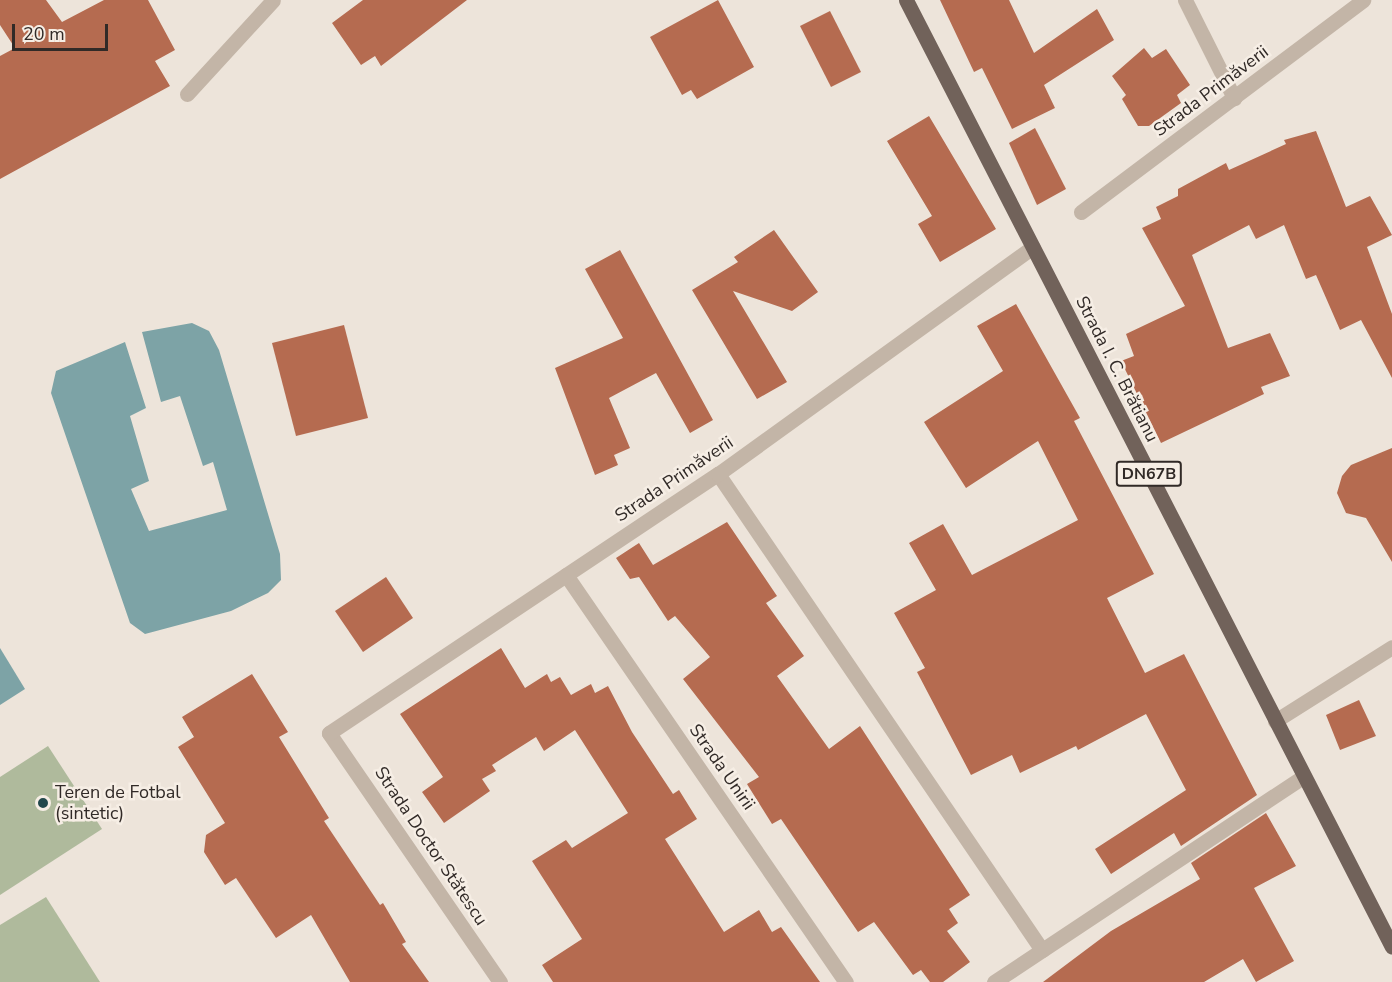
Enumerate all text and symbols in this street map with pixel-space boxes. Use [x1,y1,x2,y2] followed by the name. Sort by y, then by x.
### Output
[15,12,111,50] scale bar
[23,22,65,46] text: 20 m
[1149,41,1273,141] street label: Strada Primăverii
[1071,293,1163,445] street label: Strada I. C. Brătianu
[611,431,737,527] street label: Strada Primăverii
[1114,461,1184,487] road number: DN67B
[684,720,760,814] street label: Strada Unirii
[370,763,492,929] street label: Strada Doctor Stătescu
[55,782,181,824] place label: Teren de Fotbal (sintetic)
[36,796,50,810] marker: Teren de Fotbal (sintetic)

